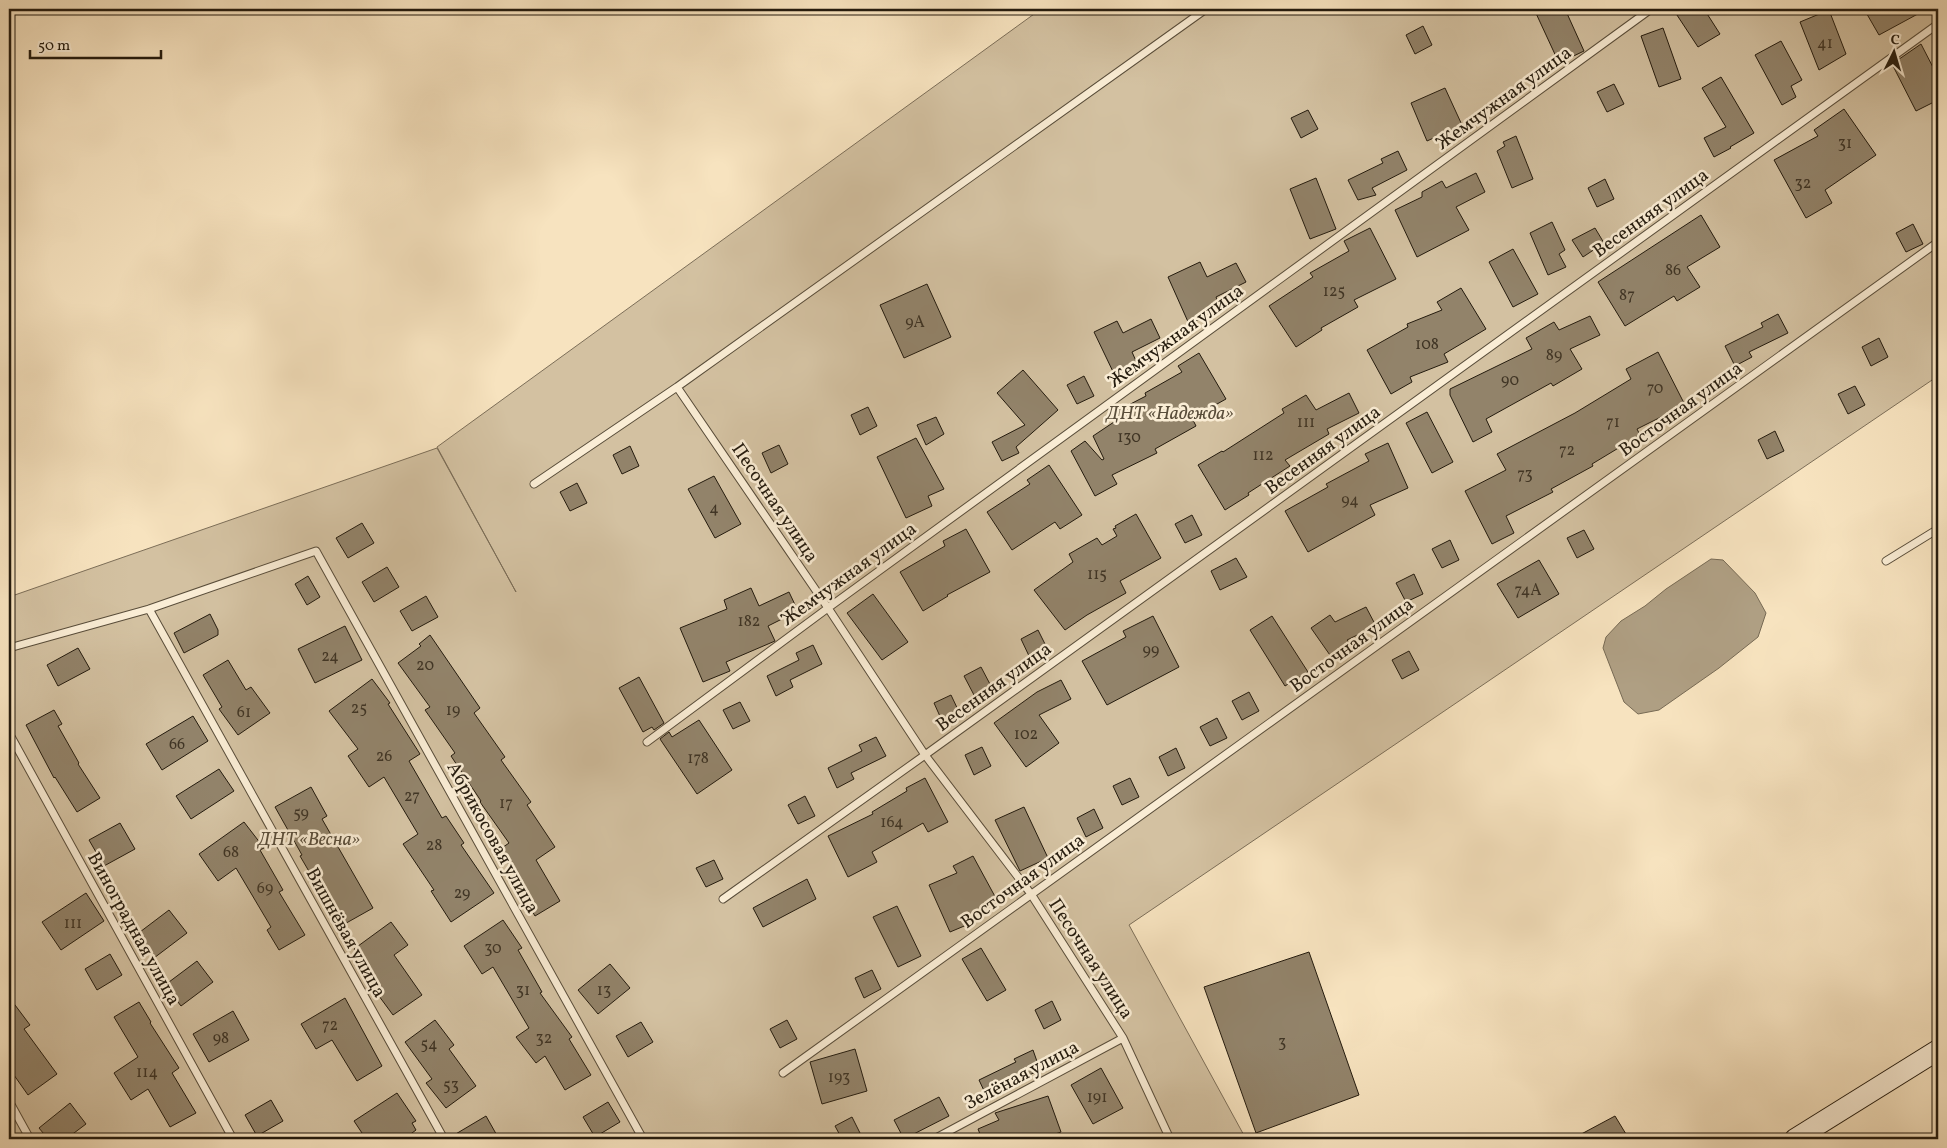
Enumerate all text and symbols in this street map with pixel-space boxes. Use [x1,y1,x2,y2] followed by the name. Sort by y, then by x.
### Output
[30,28,161,60] scale bar
[1870,28,1920,78] north arrow
[1890,31,1900,50] text: С
[1817,33,1833,55] house number: 41
[38,36,70,57] text: 50 m
[1431,40,1577,157] street label: Жемчужная улица
[1838,133,1852,155] house number: 31
[1588,163,1714,265] street label: Весенняя улица
[1795,173,1811,195] house number: 32
[1665,260,1681,282] house number: 86
[1103,278,1249,395] street label: Жемчужная улица
[1323,281,1345,303] house number: 125
[1619,285,1635,307] house number: 87
[905,312,925,334] house number: 9А
[1415,334,1439,356] house number: 108
[1546,345,1562,367] house number: 89
[1614,356,1748,463] street label: Восточная улица
[1501,370,1519,392] house number: 90
[1647,378,1663,400] house number: 70
[1260,400,1386,502] street label: Весенняя улица
[1104,401,1234,427] park label: ДНТ «Надежда»
[1297,412,1315,434] house number: 111
[1606,412,1620,434] house number: 71
[1117,427,1141,449] house number: 130
[725,438,824,568] street label: Песочная улица
[1559,440,1575,462] house number: 72
[1252,445,1274,467] house number: 112
[1517,464,1533,486] house number: 73
[1341,490,1359,512] house number: 94
[709,498,719,520] house number: 4
[776,516,922,633] street label: Жемчужная улица
[1087,564,1107,586] house number: 115
[1515,580,1541,602] house number: 74А
[1285,592,1419,699] street label: Восточная улица
[738,611,760,633] house number: 182
[931,637,1057,739] street label: Весенняя улица
[1143,640,1159,662] house number: 99
[321,646,339,668] house number: 24
[416,655,434,677] house number: 20
[351,698,367,720] house number: 25
[446,700,460,722] house number: 19
[237,702,251,724] house number: 61
[1014,724,1038,746] house number: 102
[169,734,185,756] house number: 66
[376,746,392,768] house number: 26
[687,748,709,770] house number: 178
[440,758,545,918] street label: Абрикосовая улица
[404,786,420,808] house number: 27
[499,793,513,815] house number: 17
[293,803,309,825] house number: 59
[880,812,904,834] house number: 164
[256,827,360,853] park label: ДНТ «Весна»
[956,828,1090,935] street label: Восточная улица
[426,835,442,857] house number: 28
[223,842,239,864] house number: 68
[80,848,186,1010] street label: Виноградная улица
[299,863,392,1003] street label: Вишнёвая улица
[257,878,273,900] house number: 69
[454,883,470,905] house number: 29
[1042,894,1139,1024] street label: Песочная улица
[64,913,82,935] house number: 111
[484,938,502,960] house number: 30
[516,980,530,1002] house number: 31
[597,980,611,1002] house number: 13
[322,1015,338,1037] house number: 72
[213,1028,229,1050] house number: 98
[536,1028,552,1050] house number: 32
[1278,1032,1286,1054] house number: 3
[420,1034,438,1056] house number: 54
[960,1035,1084,1117] street label: Зелёная улица
[136,1062,158,1084] house number: 114
[828,1067,850,1089] house number: 193
[443,1075,459,1097] house number: 53
[1087,1087,1107,1109] house number: 191

